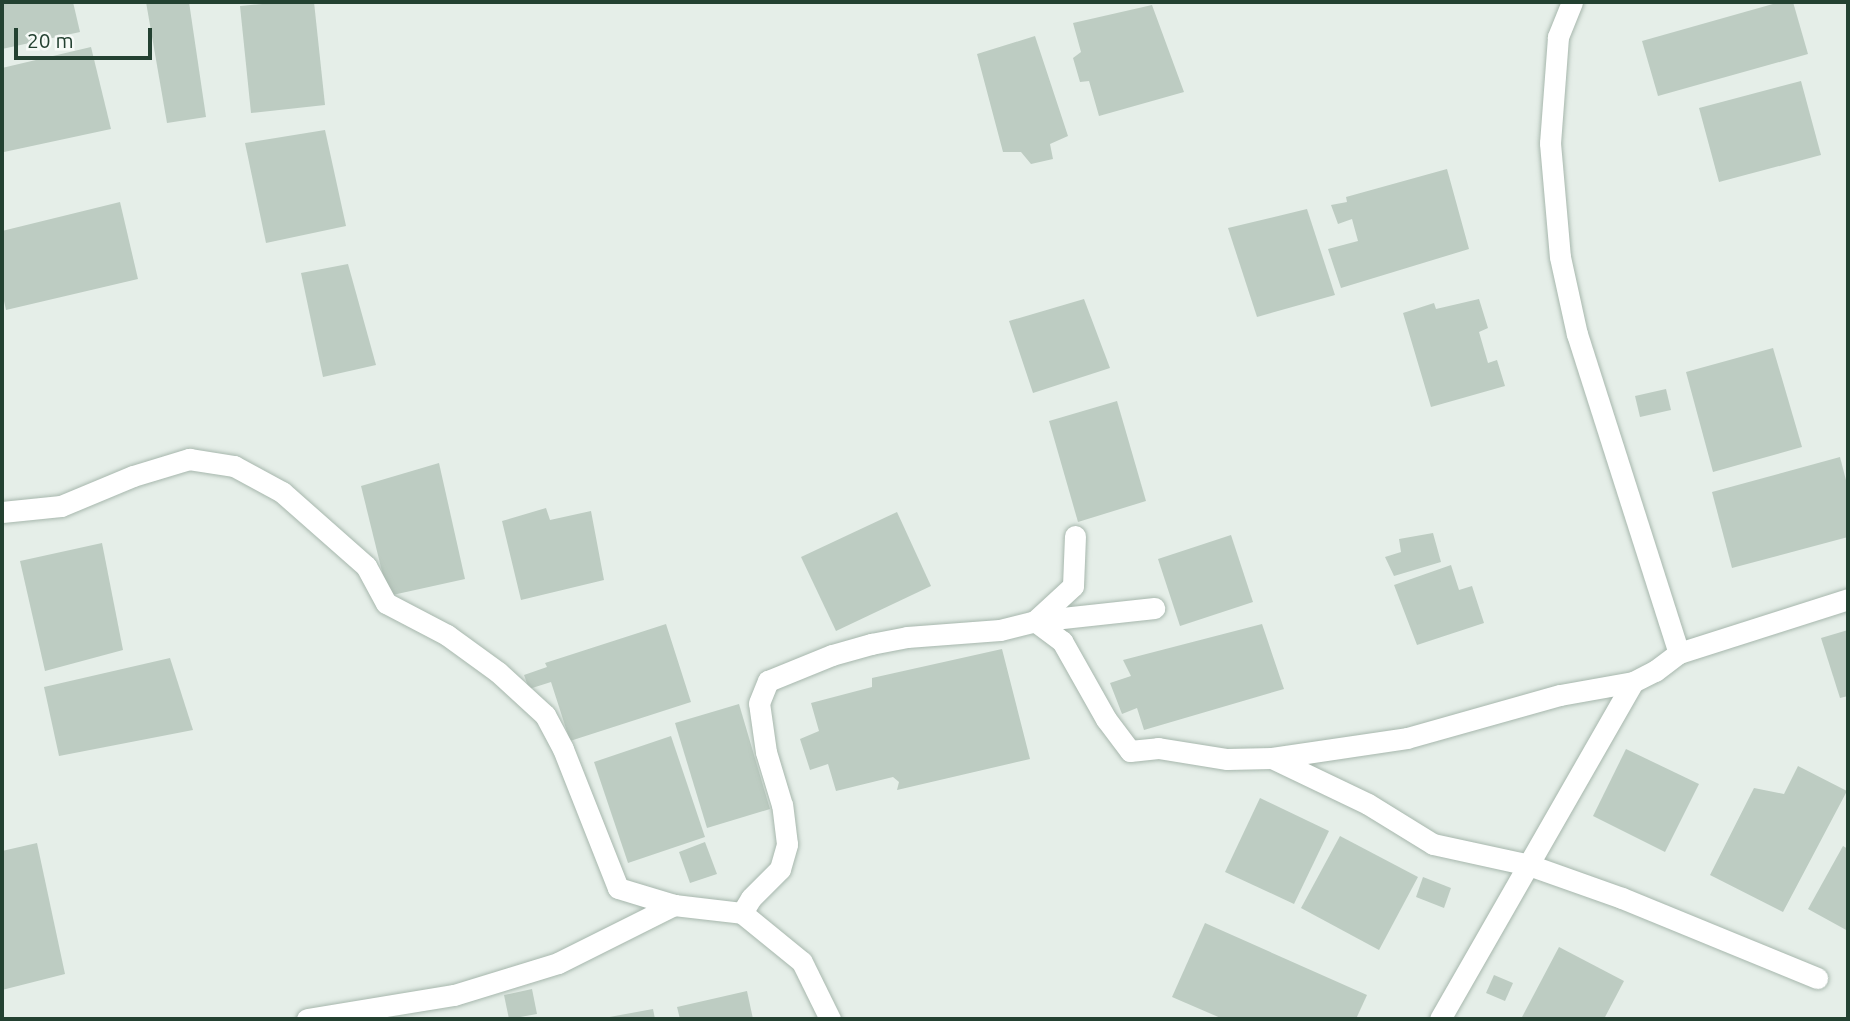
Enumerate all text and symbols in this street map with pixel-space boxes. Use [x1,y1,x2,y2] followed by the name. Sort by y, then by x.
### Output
[18,14,156,58] scale bar
[27,28,74,52] text: 20 m

